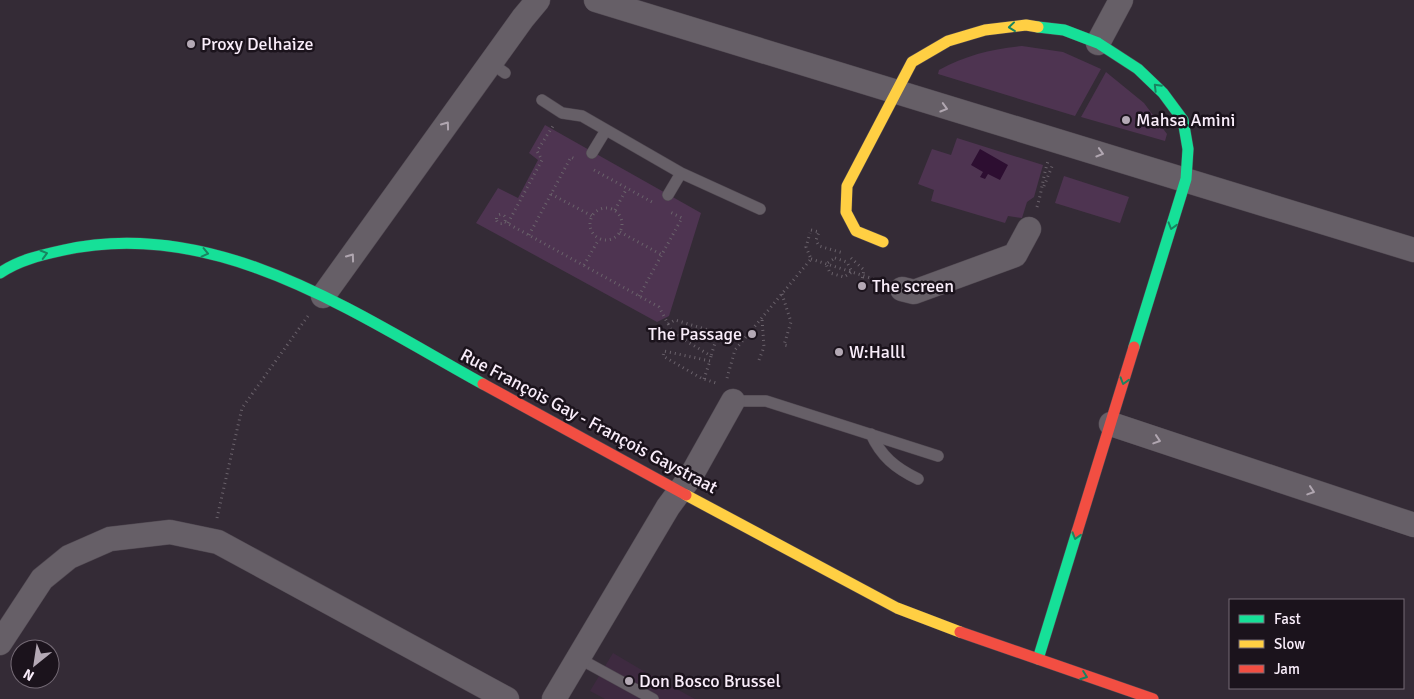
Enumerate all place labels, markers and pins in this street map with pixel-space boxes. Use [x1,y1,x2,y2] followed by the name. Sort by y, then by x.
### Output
[201,33,314,55] place label: Proxy Delhaize
[185,38,197,50] marker: Proxy Delhaize
[1136,109,1235,131] place label: Mahsa Amini
[1120,114,1132,126] marker: Mahsa Amini
[872,275,954,297] place label: The screen
[856,280,868,292] marker: The screen
[648,323,742,345] place label: The Passage
[746,328,758,340] marker: The Passage
[849,341,905,363] place label: W:Halll
[833,346,845,358] marker: W:Halll
[639,670,781,692] place label: Don Bosco Brussel
[623,675,635,687] marker: Don Bosco Brussel

